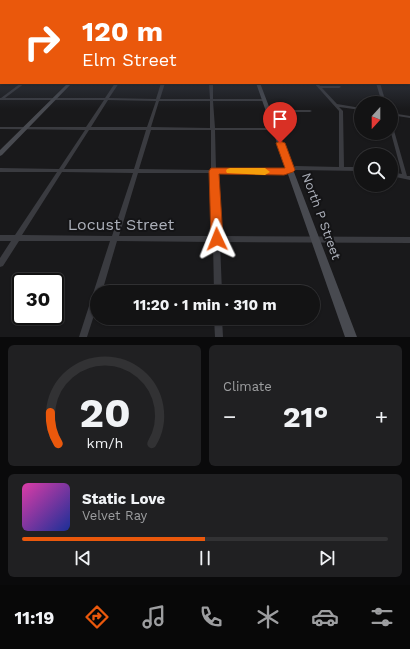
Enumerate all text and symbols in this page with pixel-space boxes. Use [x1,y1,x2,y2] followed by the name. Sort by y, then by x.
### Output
[82,15,163,48] text: 120 m
[16,16,68,68] icon: right
[82,49,176,70] text: Elm Street
[354,96,398,140] north arrow
[354,96,398,192] map controls
[263,102,297,143] pin
[269,108,291,130] icon: arrive
[354,148,398,192] button: search
[299,171,344,262] street label: North P Street
[68,215,175,234] street label: Locust Street
[196,218,238,260] position arrow
[12,273,64,325] speed limit sign: 30
[133,296,277,314] text: 11:20 · 1 min · 310 m
[223,379,272,394] text: Climate
[79,387,130,436] text: 20
[283,399,328,434] text: 21°
[223,404,236,429] text: −
[375,404,388,429] text: +
[86,434,123,450] text: km/h
[82,490,165,508] text: Static Love
[82,508,147,523] text: Velvet Ray
[72,547,94,569] icon: previous
[194,547,216,569] icon: pause
[316,547,338,569] icon: next
[83,603,111,631] icon: directions
[140,603,168,631] icon: music
[197,603,225,631] icon: phone
[254,603,282,631] icon: climate
[311,603,339,631] icon: car
[368,603,396,631] icon: filters
[14,607,54,628] text: 11:19

